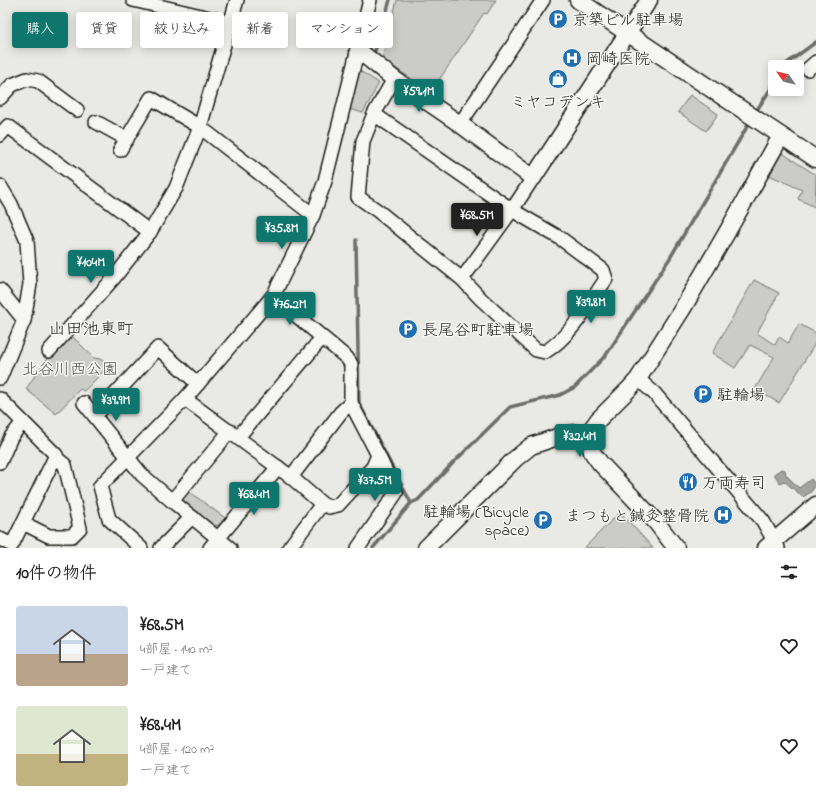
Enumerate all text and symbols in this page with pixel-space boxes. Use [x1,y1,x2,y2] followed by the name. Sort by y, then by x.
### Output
[547,8,569,30] parking icon: 京築ビル駐車場
[572,9,684,33] place label: 京築ビル駐車場
[12,12,68,48] chip: 購入
[76,12,132,48] chip: 賃貸
[140,12,224,48] chip: 絞り込み
[232,12,288,48] chip: 新着
[296,12,393,48] chip: マンション
[561,47,583,69] hospital icon: 岡崎医院
[586,48,650,72] place label: 岡崎医院
[768,60,804,96] north arrow
[768,60,804,96] map controls
[547,68,569,90] shop icon: ミヤコデンキ
[386,79,452,113] pin: ¥59.1M
[403,82,435,101] text: ¥59.1M
[510,91,606,115] place label: ミヤコデンキ
[444,203,510,237] pin: ¥68.5M
[460,206,494,225] text: ¥68.5M
[249,216,315,250] pin: ¥35.8M
[265,219,299,238] text: ¥35.8M
[63,250,119,284] pin: ¥104M
[77,253,105,272] text: ¥104M
[558,290,624,324] pin: ¥39.8M
[257,292,323,326] pin: ¥76.2M
[576,293,606,312] text: ¥39.8M
[273,295,307,314] text: ¥76.2M
[49,317,134,342] district label: 山田池東町
[397,318,419,340] parking icon: 長尾谷町駐車場
[422,319,534,343] place label: 長尾谷町駐車場
[22,358,118,382] park label: 北谷川西公園
[692,383,714,405] parking icon: 駐輪場
[717,384,765,408] place label: 駐輪場
[83,388,149,422] pin: ¥39.9M
[102,391,130,410] text: ¥39.9M
[547,424,613,458] pin: ¥32.4M
[564,427,596,446] text: ¥32.4M
[342,468,408,502] pin: ¥37.5M
[358,471,392,490] text: ¥37.5M
[677,471,699,493] restaurant icon: 万両寿司
[702,472,766,496] place label: 万両寿司
[221,482,287,516] pin: ¥68.4M
[238,485,270,504] text: ¥68.4M
[423,501,530,543] place label: 駐輪場 (Bicycle space)
[712,504,734,526] hospital icon: まつもと鍼灸整骨院
[565,505,709,529] place label: まつもと鍼灸整骨院
[532,509,554,531] parking icon: 駐輪場 (Bicycle space)
[16,561,97,586] text: 10件の物件
[778,561,800,583] icon: filters
[140,613,184,638] text: ¥68.5M
[48,622,96,670] icon: home
[778,635,800,657] icon: heart
[140,640,213,659] text: 4部屋 · 140 m²
[140,661,192,680] text: 一戸建て
[140,713,181,738] text: ¥68.4M
[48,722,96,770] icon: home
[778,735,800,757] icon: heart
[140,740,214,759] text: 4部屋 · 120 m²
[140,761,192,780] text: 一戸建て

